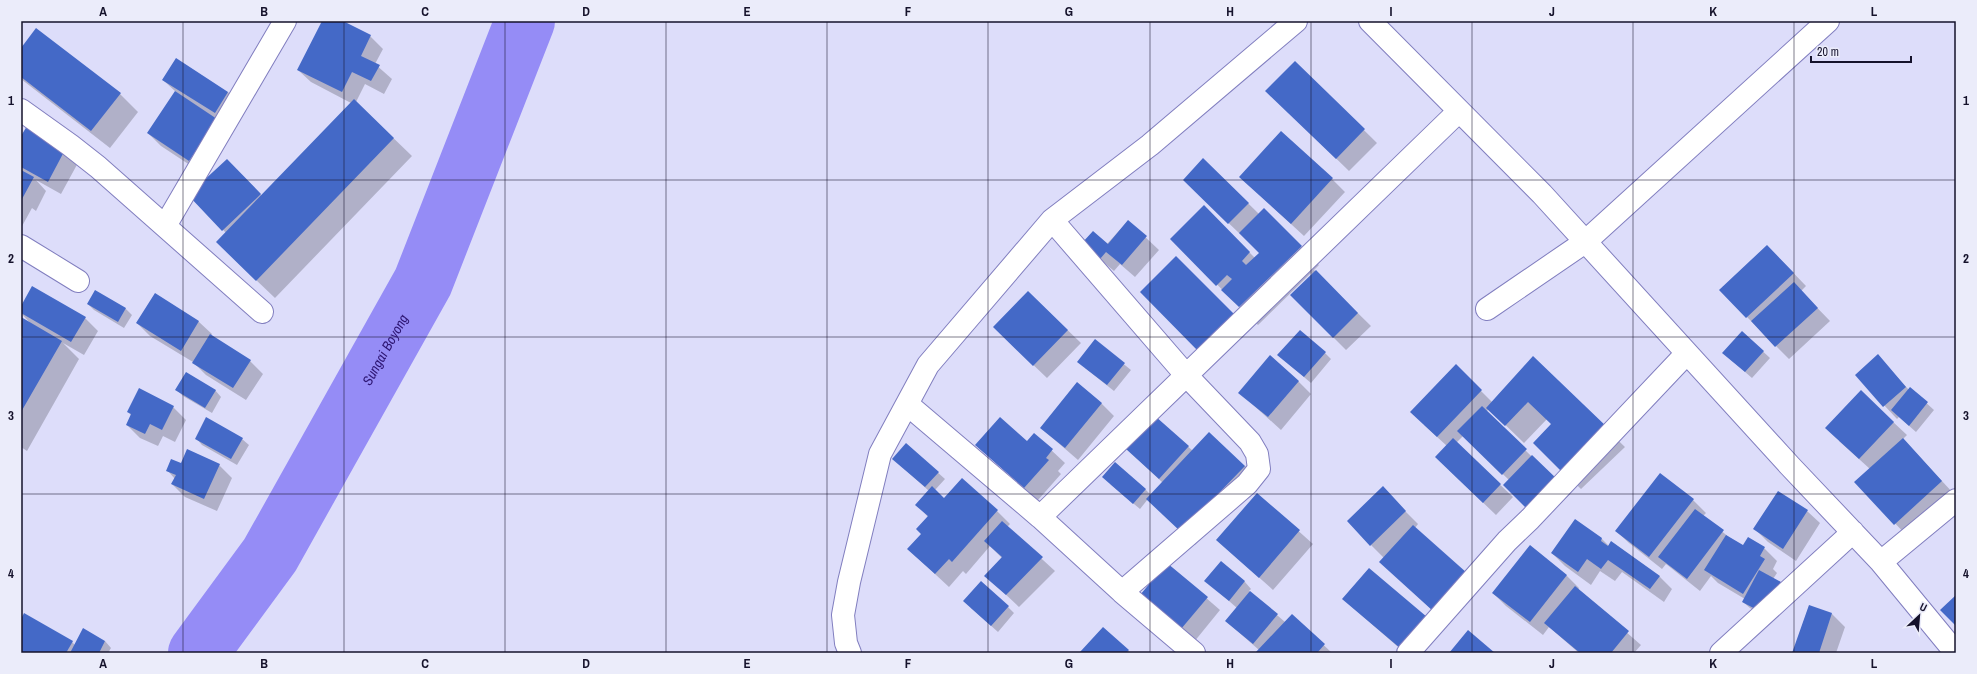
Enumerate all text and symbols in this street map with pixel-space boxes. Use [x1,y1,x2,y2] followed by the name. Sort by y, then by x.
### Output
[99,3,107,20] text: A
[260,3,268,20] text: B
[421,3,429,20] text: C
[582,3,590,20] text: D
[743,3,751,20] text: E
[905,3,912,20] text: F
[1065,3,1073,20] text: G
[1226,3,1234,20] text: H
[1390,3,1393,20] text: I
[1549,3,1555,20] text: J
[1709,3,1717,20] text: K
[1871,3,1878,20] text: L
[1811,38,1911,64] scale bar
[1817,44,1839,60] text: 20 m
[8,92,14,109] text: 1
[1963,92,1969,109] text: 1
[8,250,14,267] text: 2
[1963,250,1969,267] text: 2
[358,310,412,388] water label: Sungai Boyong
[8,407,14,424] text: 3
[1963,407,1969,424] text: 3
[8,565,14,582] text: 4
[1963,565,1969,582] text: 4
[1899,596,1939,636] north arrow
[1917,599,1929,615] text: U
[99,655,107,672] text: A
[260,655,268,672] text: B
[421,655,429,672] text: C
[582,655,590,672] text: D
[743,655,751,672] text: E
[905,655,912,672] text: F
[1065,655,1073,672] text: G
[1226,655,1234,672] text: H
[1390,655,1393,672] text: I
[1549,655,1555,672] text: J
[1709,655,1717,672] text: K
[1871,655,1878,672] text: L

